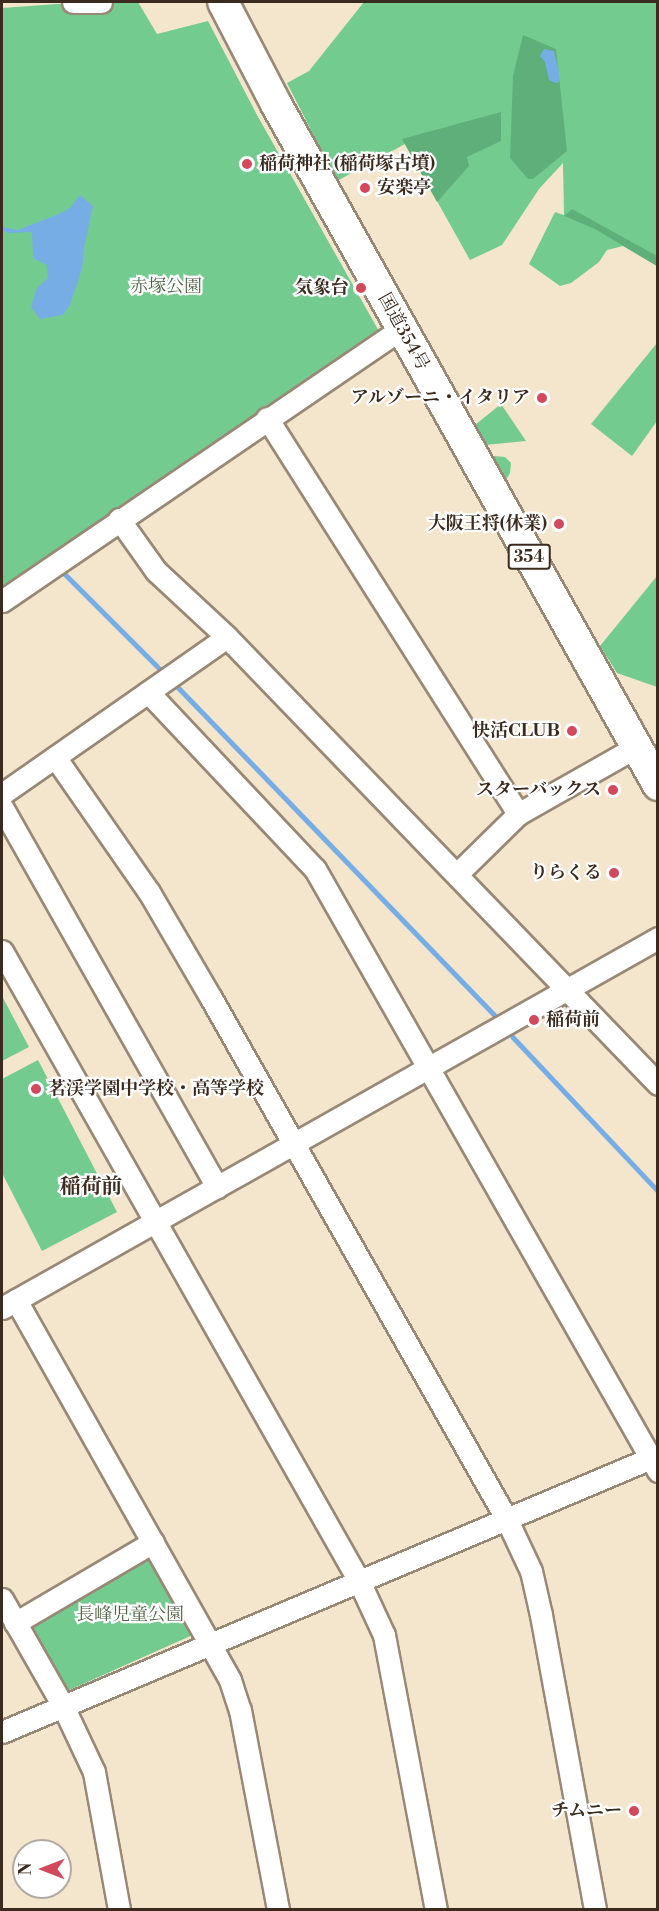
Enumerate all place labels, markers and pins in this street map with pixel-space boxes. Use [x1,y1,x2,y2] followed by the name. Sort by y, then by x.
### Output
[259,153,435,175] place label: 稲荷神社 (稲荷塚古墳)
[240,157,254,171] marker: 稲荷神社 (稲荷塚古墳)
[377,177,431,199] place label: 安楽亭
[358,181,372,195] marker: 安楽亭
[295,277,349,299] place label: 気象台
[354,281,368,295] marker: 気象台
[350,387,530,409] place label: アルゾーニ・イタリア
[535,391,549,405] marker: アルゾーニ・イタリア
[428,513,547,535] place label: 大阪王将(休業)
[552,517,566,531] marker: 大阪王将(休業)
[472,720,560,742] place label: 快活CLUB
[565,724,579,738] marker: 快活CLUB
[475,779,601,801] place label: スターバックス
[606,783,620,797] marker: スターバックス
[530,862,602,884] place label: りらくる
[607,866,621,880] marker: りらくる
[546,1009,600,1031] place label: 稲荷前
[527,1013,541,1027] marker: 稲荷前
[48,1078,264,1100] place label: 茗渓学園中学校・高等学校
[29,1082,43,1096] marker: 茗渓学園中学校・高等学校
[550,1800,622,1822] place label: チムニー
[627,1804,641,1818] marker: チムニー

